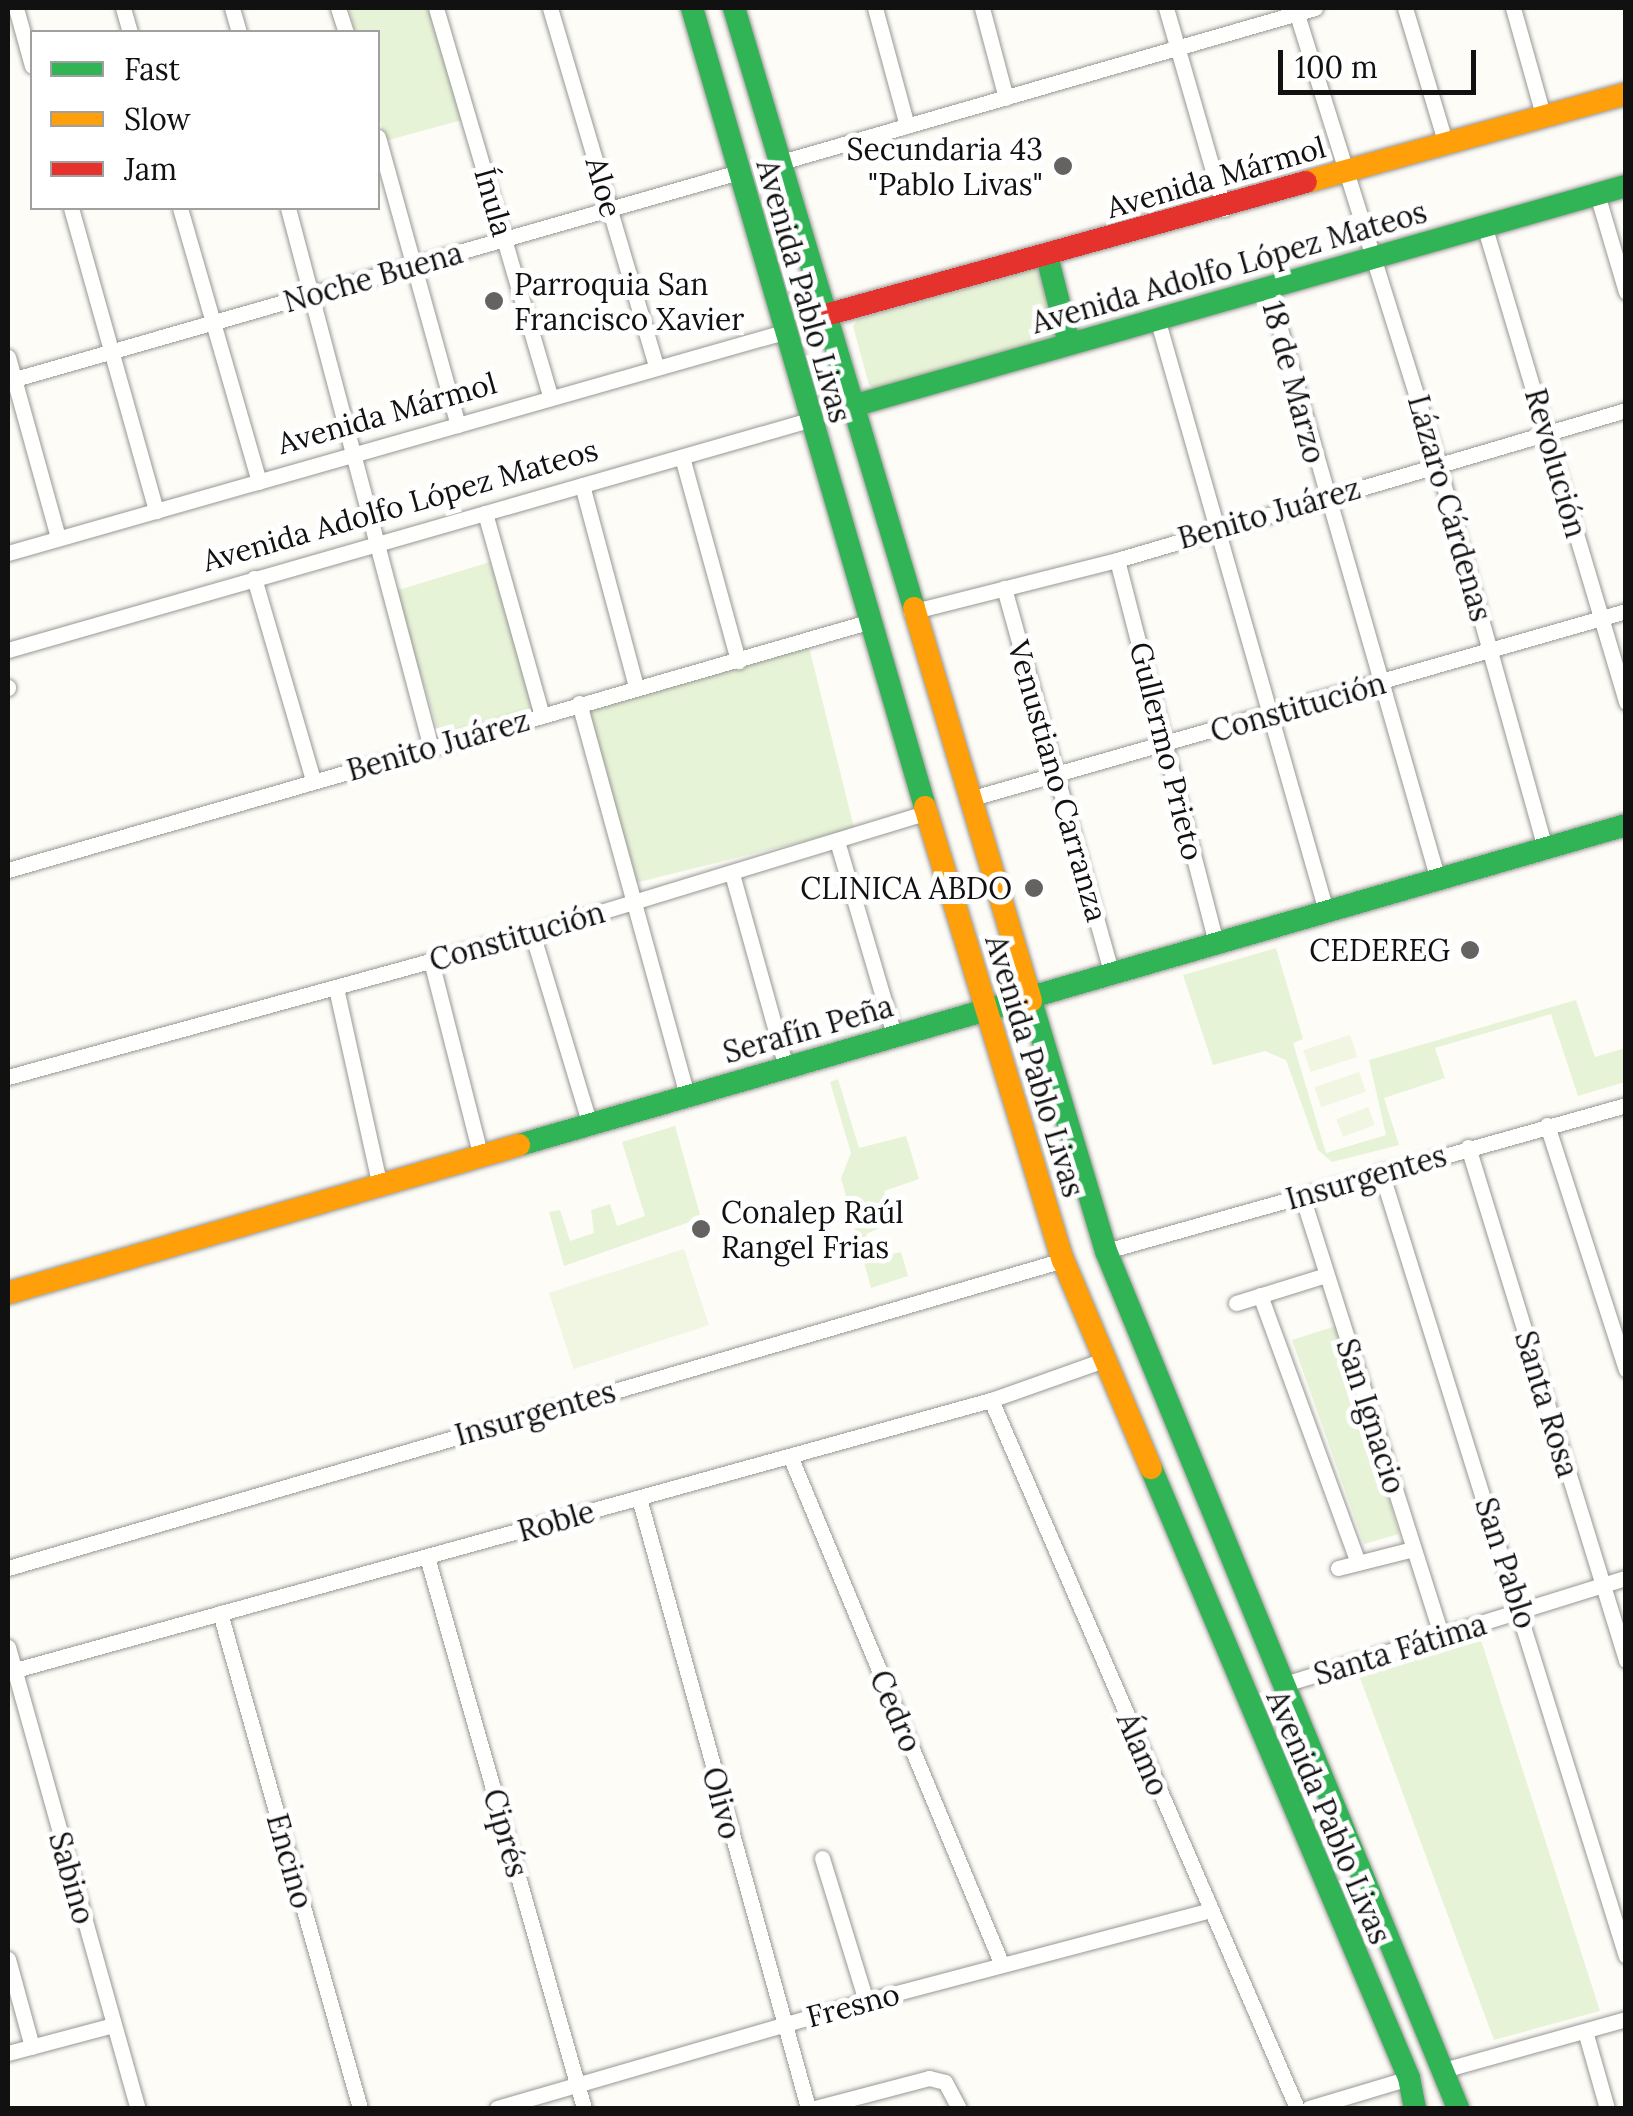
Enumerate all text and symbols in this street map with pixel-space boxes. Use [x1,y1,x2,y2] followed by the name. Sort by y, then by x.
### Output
[30,30,380,210] legend
[1283,30,1480,92] scale bar
[1295,48,1378,86] text: 100 m
[124,50,180,88] text: Fast
[124,100,190,138] text: Slow
[1102,129,1330,225] street label: Avenida Mármol
[847,131,1043,202] place label: Secundaria 43 "Pablo Livas"
[124,150,177,188] text: Jam
[578,153,630,221] street label: Aloe
[749,155,859,427] street label: Avenida Pablo Livas
[1052,155,1074,177] marker: Secundaria 43 "Pablo Livas"
[467,164,521,240] street label: Ínula
[1027,193,1431,341] street label: Avenida Adolfo López Mateos
[279,234,467,320] street label: Noche Buena
[514,266,744,336] place label: Parroquia San Francisco Xavier
[483,290,505,312] marker: Parroquia San Francisco Xavier
[1255,297,1333,467] street label: 18 de Marzo
[273,365,501,461] street label: Avenida Mármol
[1518,384,1594,542] street label: Revolución
[1401,391,1499,625] street label: Lázaro Cárdenas
[198,431,602,579] street label: Avenida Adolfo López Mateos
[1174,470,1364,556] street label: Benito Juárez
[1001,636,1115,926] street label: Venustiano Carranza
[1123,638,1211,864] street label: Gullermo Prieto
[1206,665,1390,749] street label: Constitución
[343,702,533,788] street label: Benito Juárez
[800,870,1012,906] place label: CLINICA ABDO
[1021,875,1047,901] marker: CLINICA ABDO
[425,894,609,978] street label: Constitución
[978,931,1092,1201] street label: Avenida Pablo Livas
[1309,932,1450,968] place label: CEDEREG
[1459,939,1481,961] marker: CEDEREG
[719,988,897,1070] street label: Serafín Peña
[1282,1137,1450,1217] street label: Insurgentes
[721,1194,904,1264] place label: Conalep Raúl Rangel Frias
[690,1218,712,1240] marker: Conalep Raúl Rangel Frias
[1508,1327,1586,1481] street label: Santa Rosa
[1329,1334,1413,1498] street label: San Ignacio
[451,1373,619,1453] street label: Insurgentes
[514,1493,598,1549] street label: Roble
[1468,1493,1544,1633] street label: San Pablo
[1310,1606,1490,1692] street label: Santa Fátima
[863,1665,929,1757] street label: Cedro
[1259,1685,1399,1949] street label: Avenida Pablo Livas
[1109,1707,1177,1801] street label: Álamo
[695,1763,749,1843] street label: Olivo
[476,1785,536,1881] street label: Ciprés
[259,1809,321,1913] street label: Encino
[42,1828,102,1928] street label: Sabino
[803,1975,903,2035] street label: Fresno

